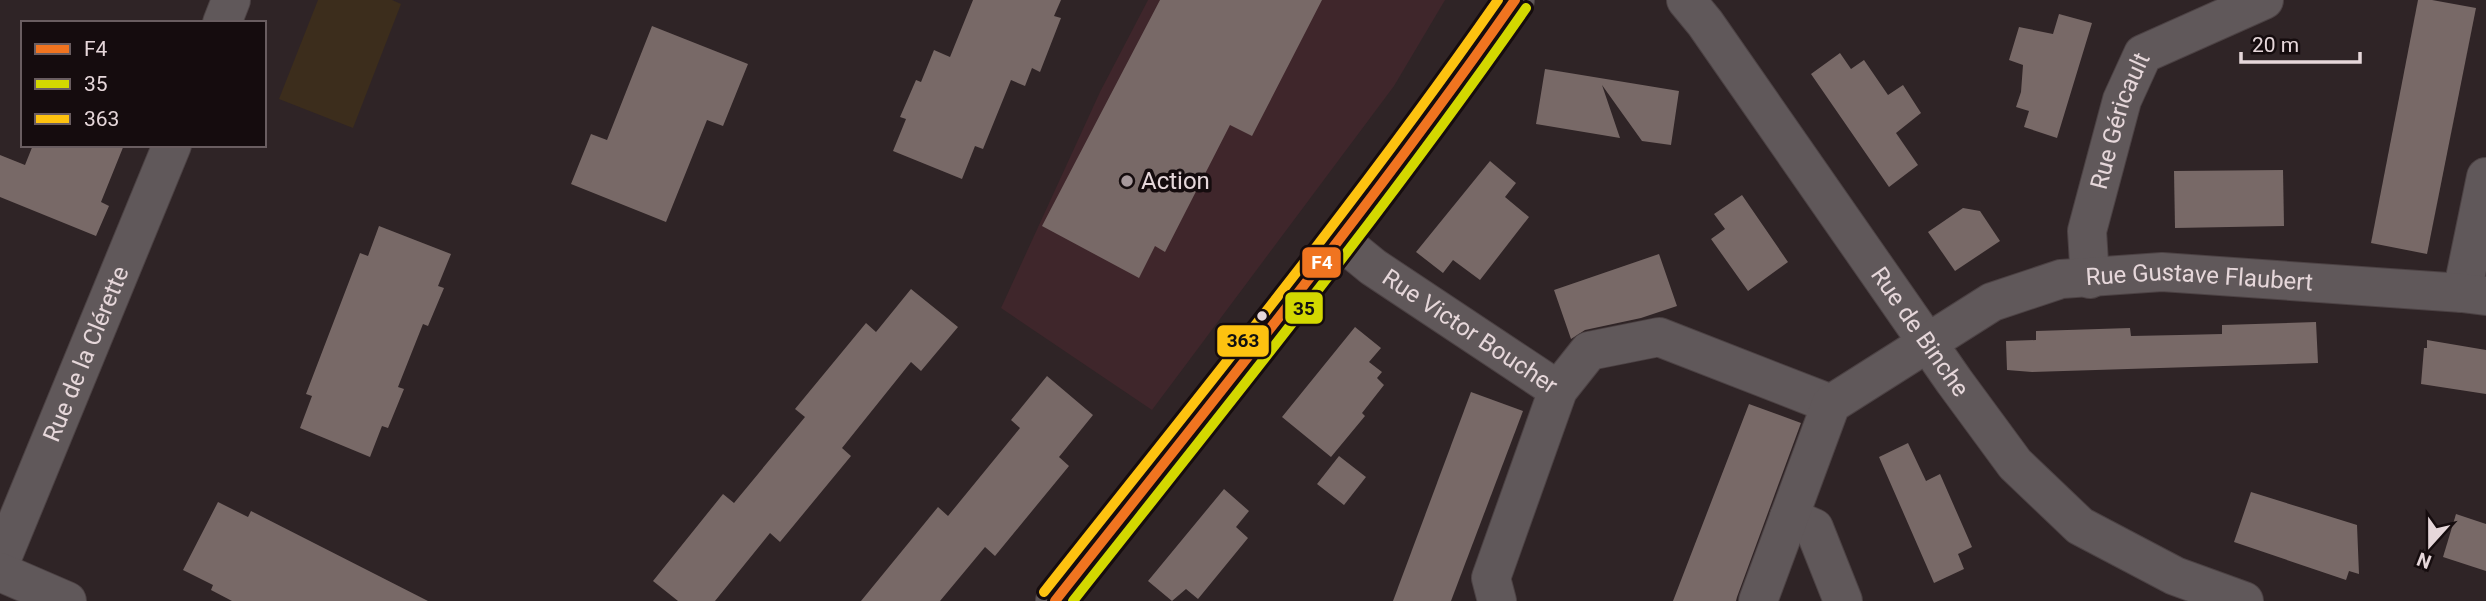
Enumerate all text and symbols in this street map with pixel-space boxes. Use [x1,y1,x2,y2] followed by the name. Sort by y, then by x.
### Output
[21,21,266,147] legend
[2241,21,2360,65] scale bar
[2252,33,2299,57] text: 20 m
[84,37,108,61] text: F4
[2085,48,2156,192] street label: Rue Géricault
[84,72,108,96] text: 35
[84,107,119,131] text: 363
[1141,167,1210,195] place label: Action
[1119,173,1135,189] marker: Action
[1301,246,1342,279] line badge: F4
[1311,251,1333,274] text: F4
[2085,258,2314,297] street label: Rue Gustave Flaubert
[37,262,135,446] street label: Rue de la Clérette
[1865,262,1975,402] street label: Rue de Binche
[1377,263,1563,400] street label: Rue Victor Boucher
[1284,291,1324,325] line badge: 35
[1293,297,1315,320] text: 35
[1255,309,1269,323] unlabelled marker
[1216,324,1270,358] line badge: 363
[1227,329,1259,352] text: 363
[2395,510,2465,580] north arrow
[2414,547,2434,574] text: N

